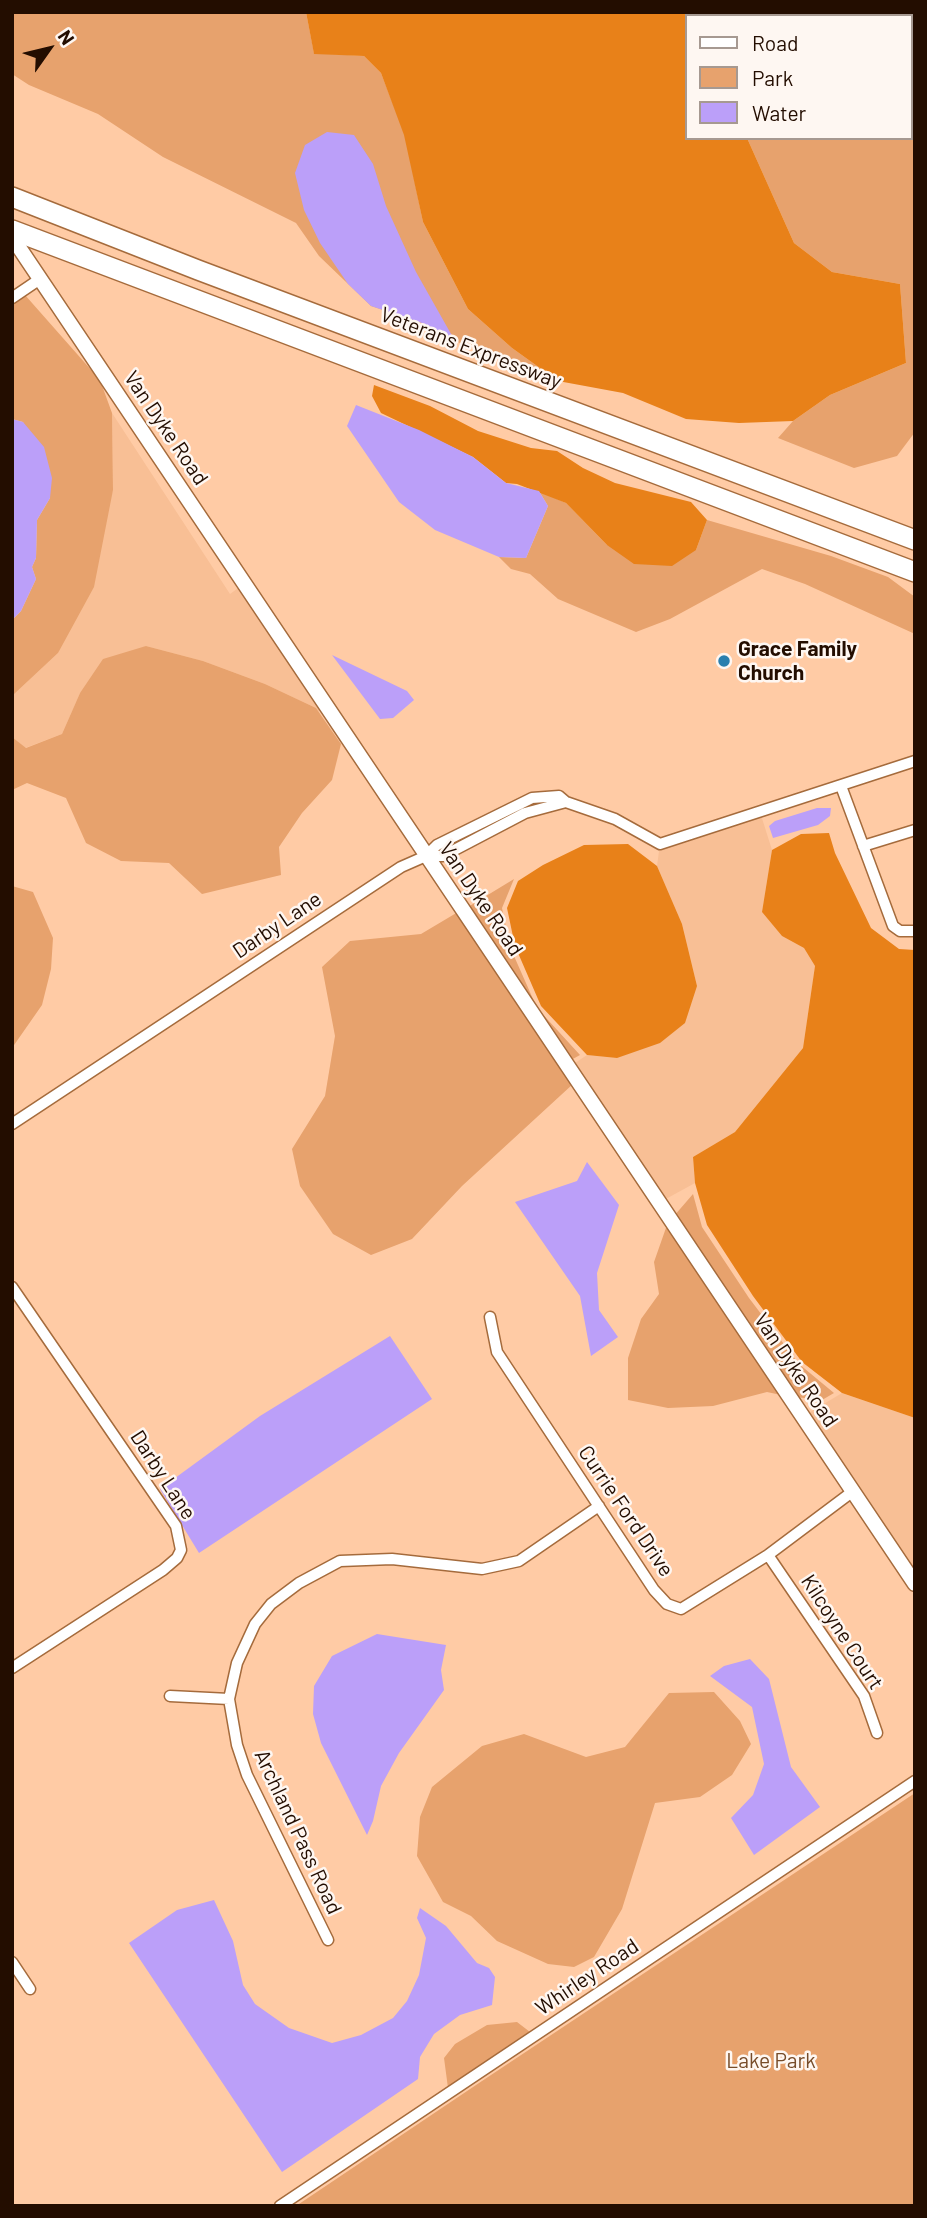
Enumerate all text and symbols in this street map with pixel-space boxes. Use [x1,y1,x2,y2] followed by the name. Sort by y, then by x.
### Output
[14,14,84,84] north arrow
[685,14,913,140] legend
[54,25,80,49] text: N
[752,30,798,55] text: Road
[752,65,793,90] text: Park
[752,100,806,125] text: Water
[377,302,565,394] street label: Veterans Expressway
[119,366,213,490] street label: Van Dyke Road
[738,636,857,686] place label: Grace Family Church
[716,653,732,669] marker: Grace Family Church
[434,837,528,961] street label: Van Dyke Road
[228,886,326,964] street label: Darby Lane
[749,1308,843,1432] street label: Van Dyke Road
[125,1426,201,1524] street label: Darby Lane
[573,1441,679,1581] street label: Currie Ford Drive
[795,1570,889,1694] street label: Kilcoyne Court
[249,1746,347,1918] street label: Archland Pass Road
[531,1933,643,2021] street label: Whirley Road
[726,2048,816,2074] park label: Lake Park

